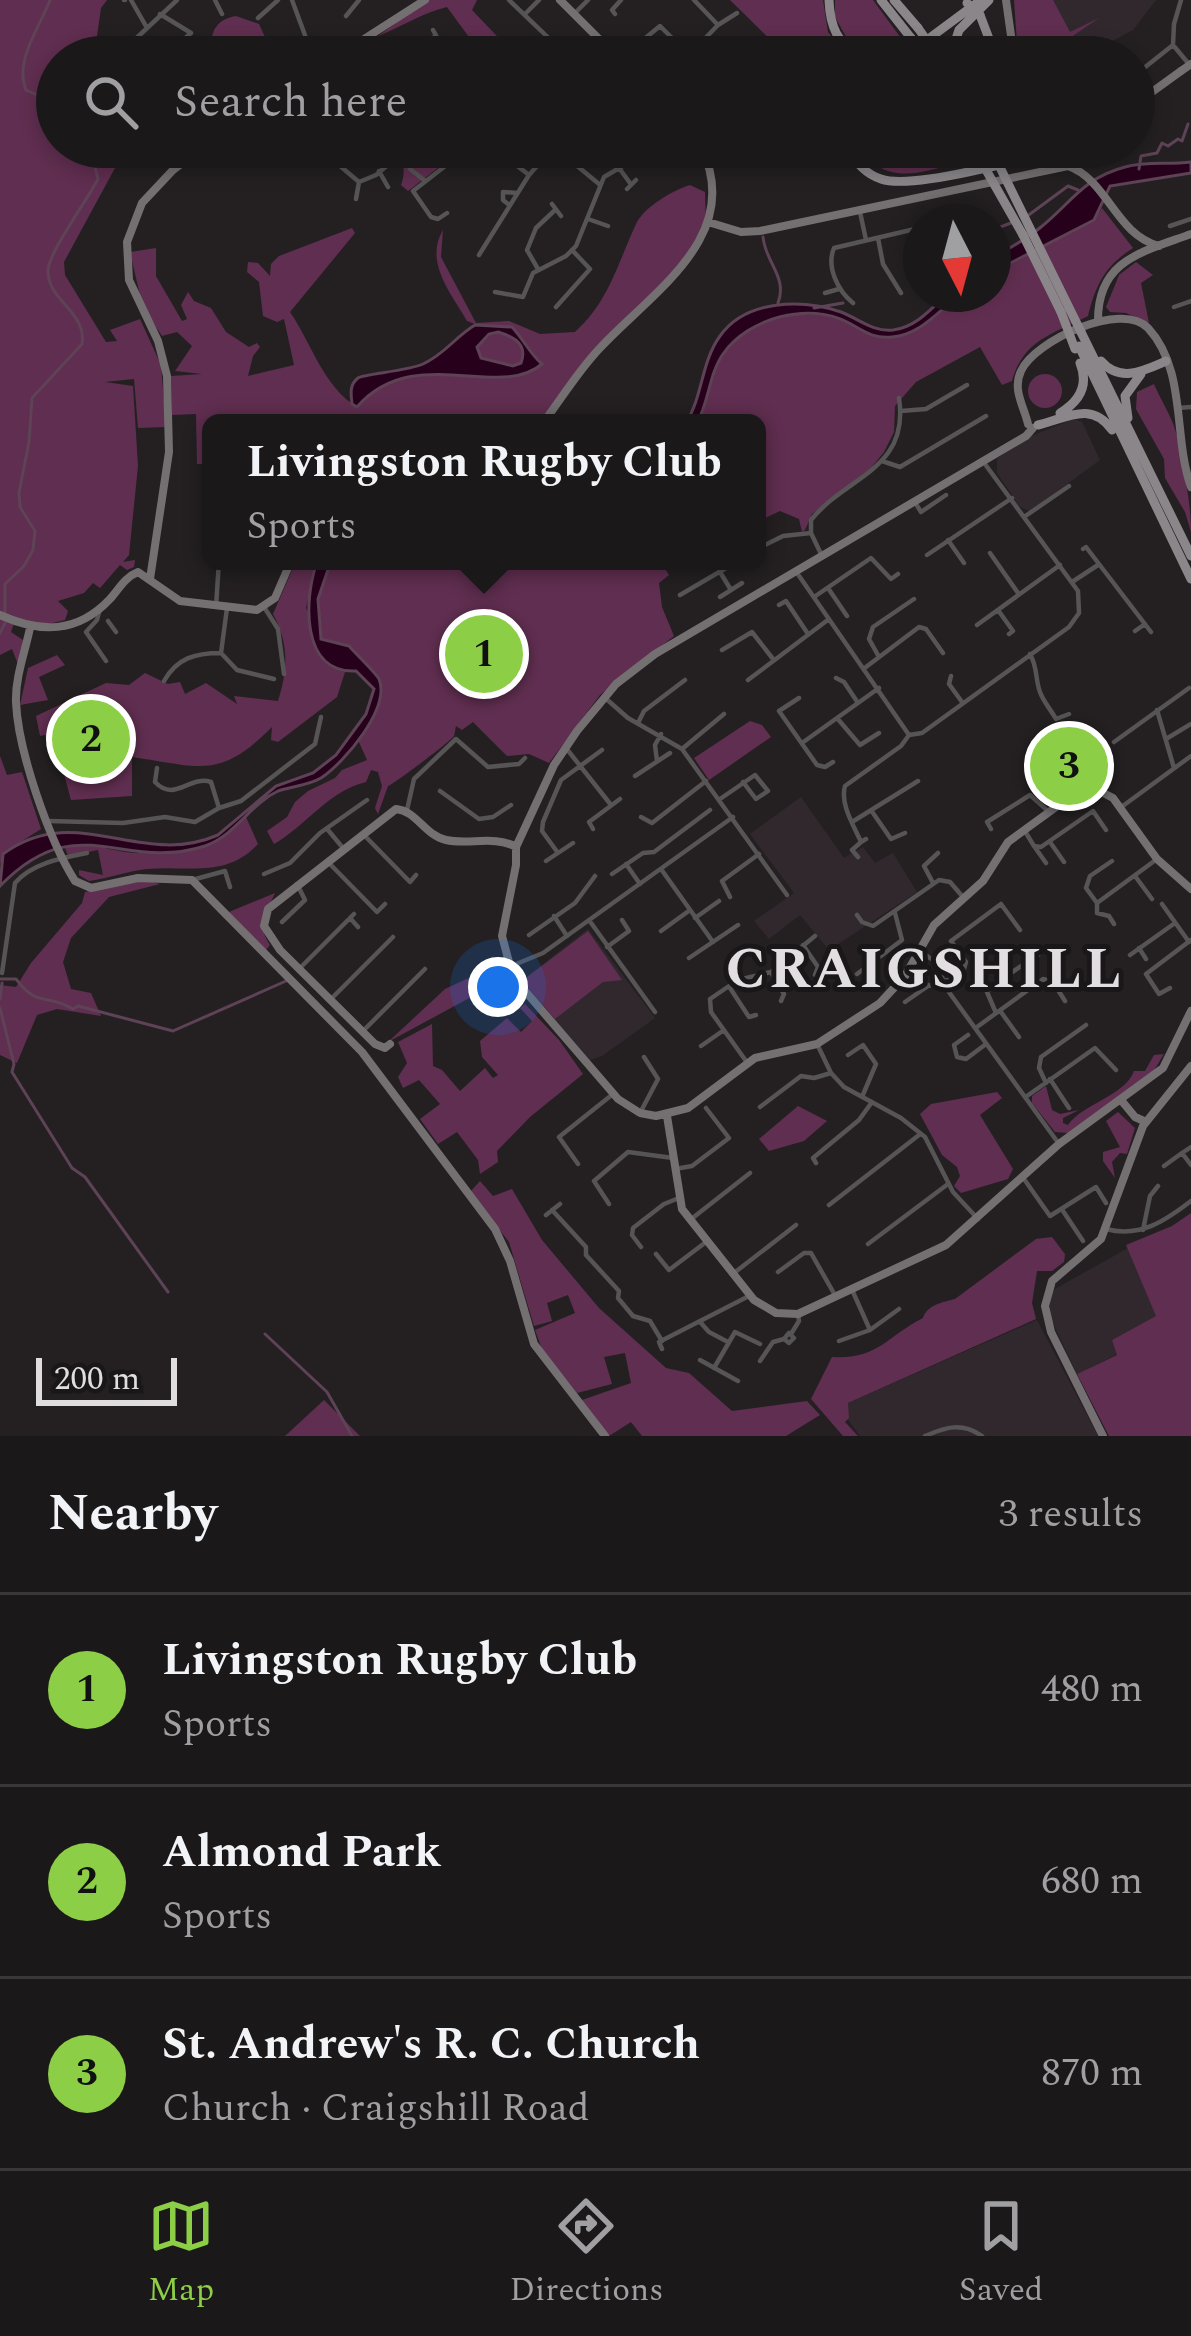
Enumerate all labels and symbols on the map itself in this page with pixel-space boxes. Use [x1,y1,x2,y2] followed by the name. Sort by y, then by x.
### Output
[903,204,1011,312] north arrow
[445,609,523,699] pin: 1
[52,694,130,784] pin: 2
[1030,721,1108,811] pin: 3
[726,927,1124,1013] district label: CRAIGSHILL
[468,957,528,1017] your location
[36,1352,177,1405] scale bar

